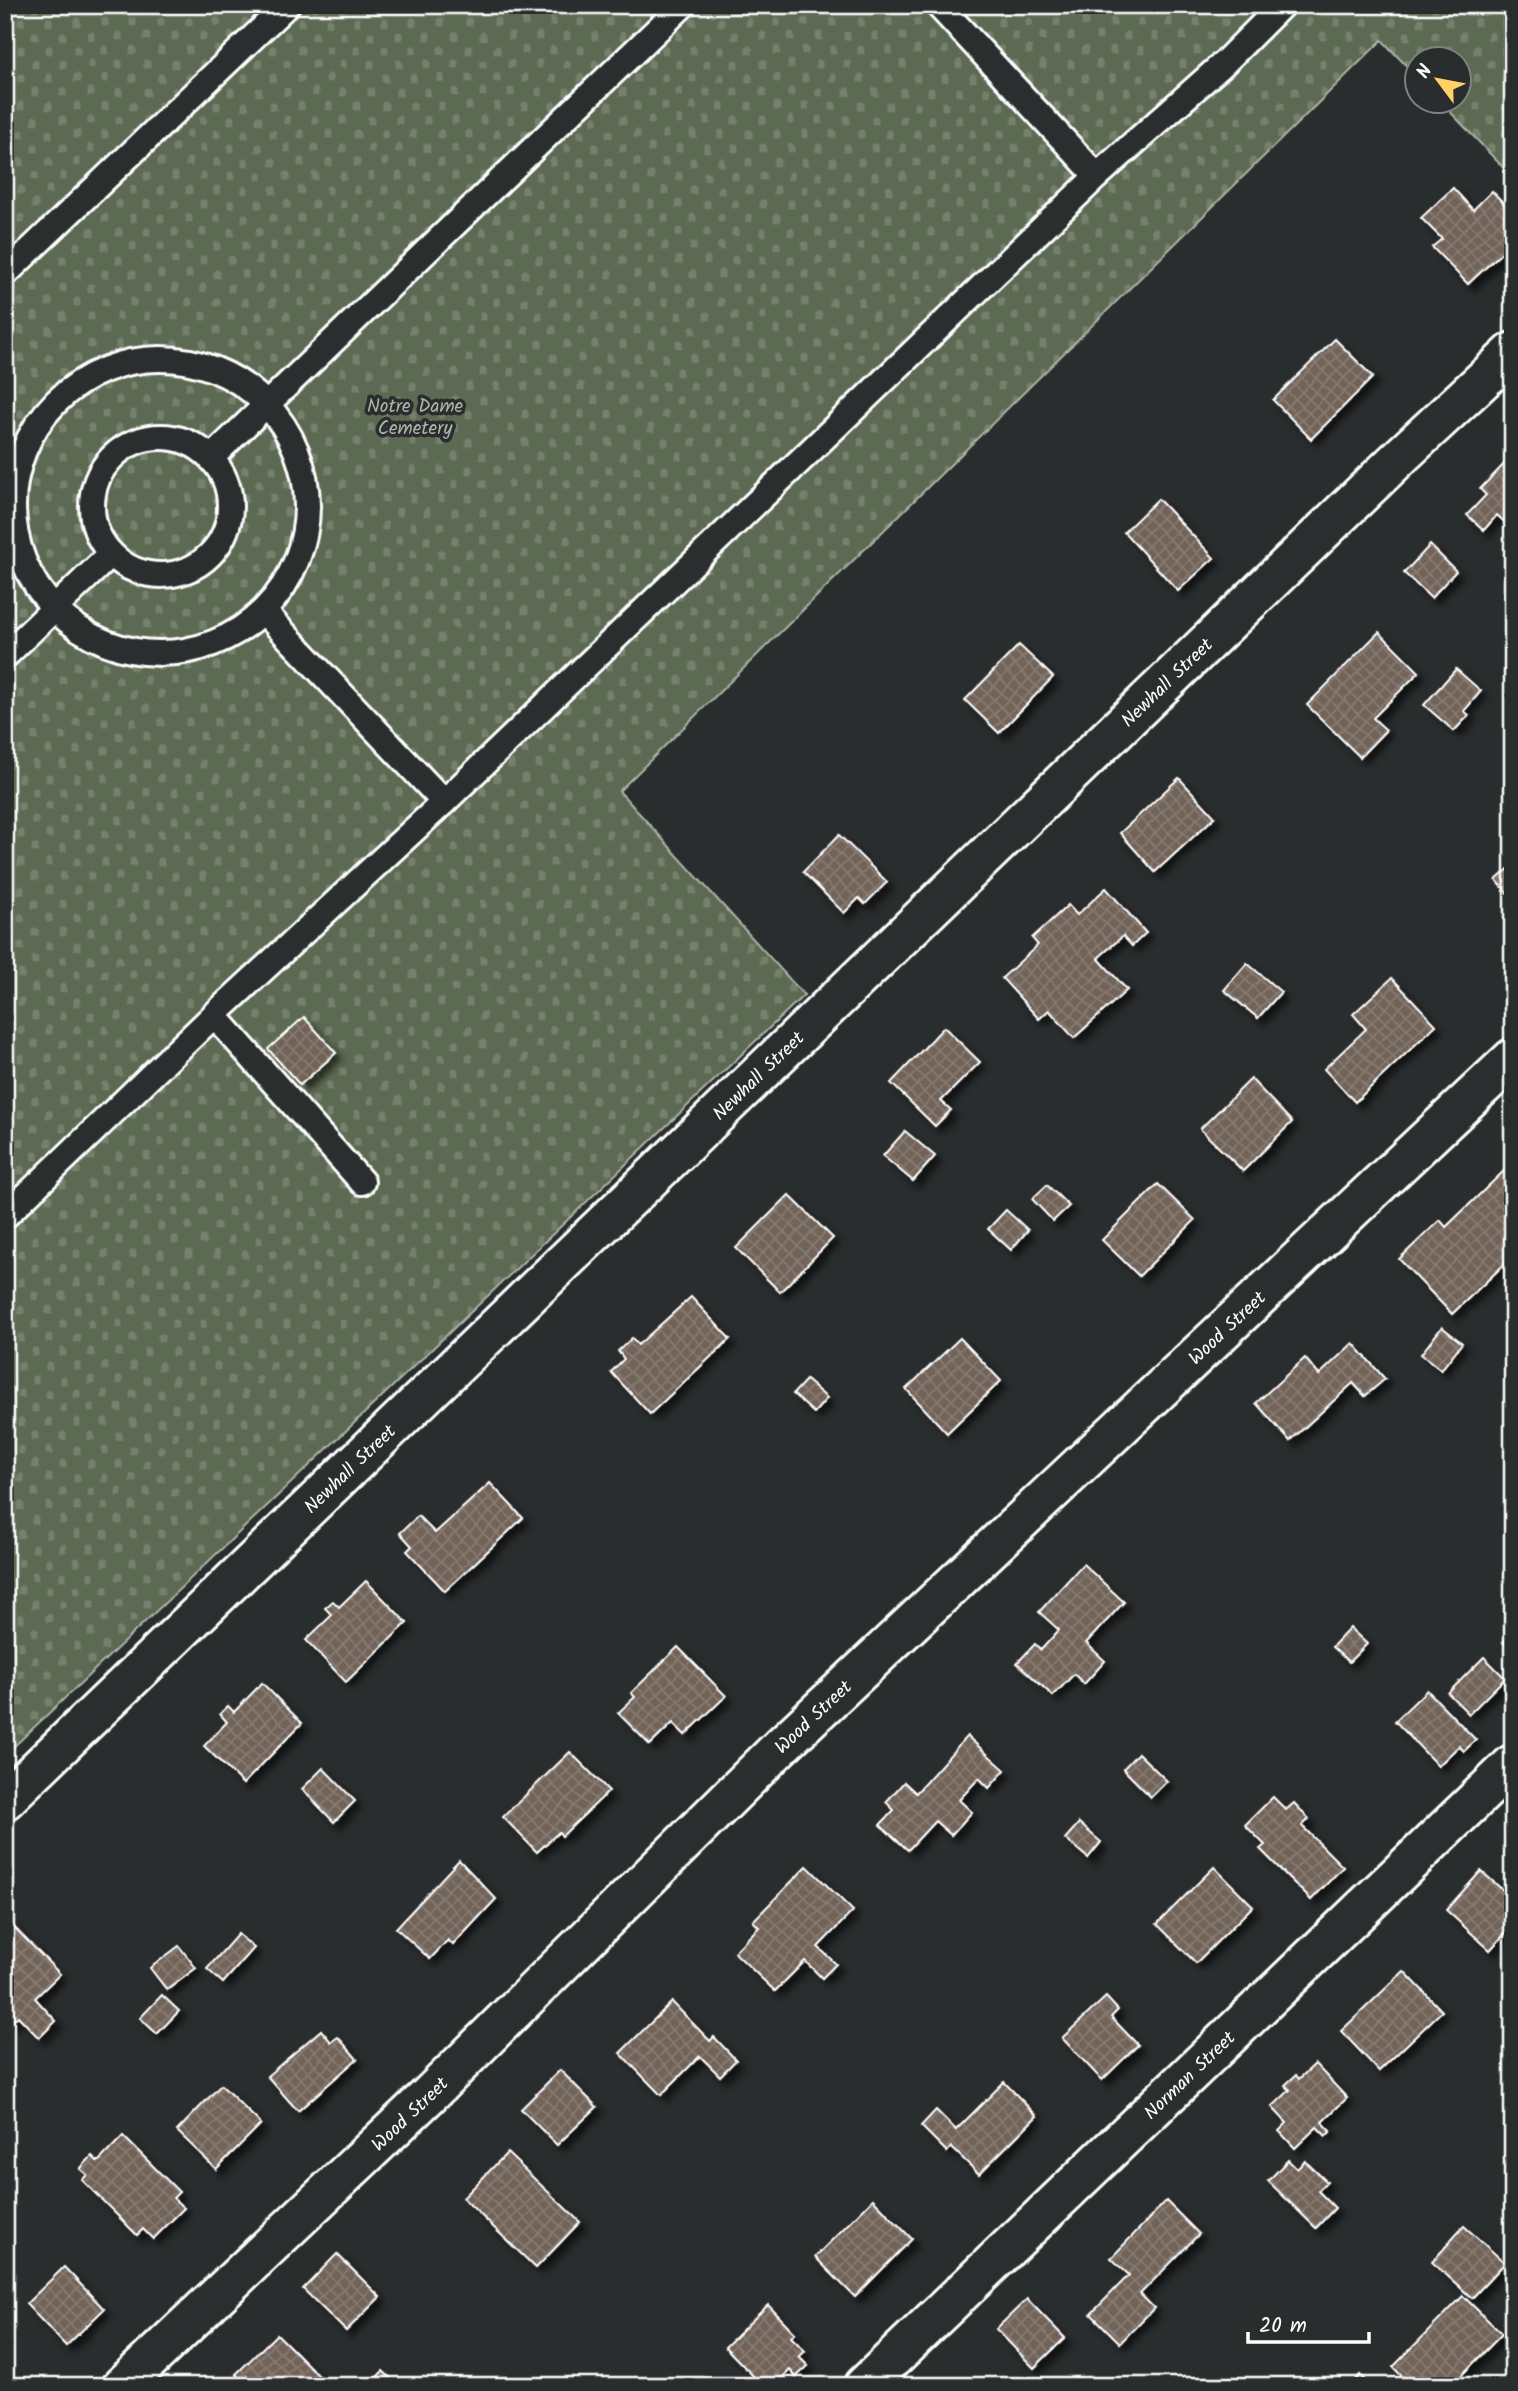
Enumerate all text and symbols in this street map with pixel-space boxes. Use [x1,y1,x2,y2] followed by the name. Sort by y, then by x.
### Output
[1402,46,1472,116] north arrow
[1409,59,1441,85] text: N
[367,392,464,444] park label: Notre Dame Cemetery
[1115,631,1221,735] street label: Newhall Street
[706,1024,813,1129] street label: Newhall Street
[1182,1284,1274,1373] street label: Wood Street
[298,1418,404,1522] street label: Newhall Street
[768,1673,860,1762] street label: Wood Street
[1137,2024,1244,2128] street label: Norman Street
[365,2070,457,2159] street label: Wood Street
[1248,2300,1369,2344] scale bar
[1259,2310,1307,2343] text: 20 m

